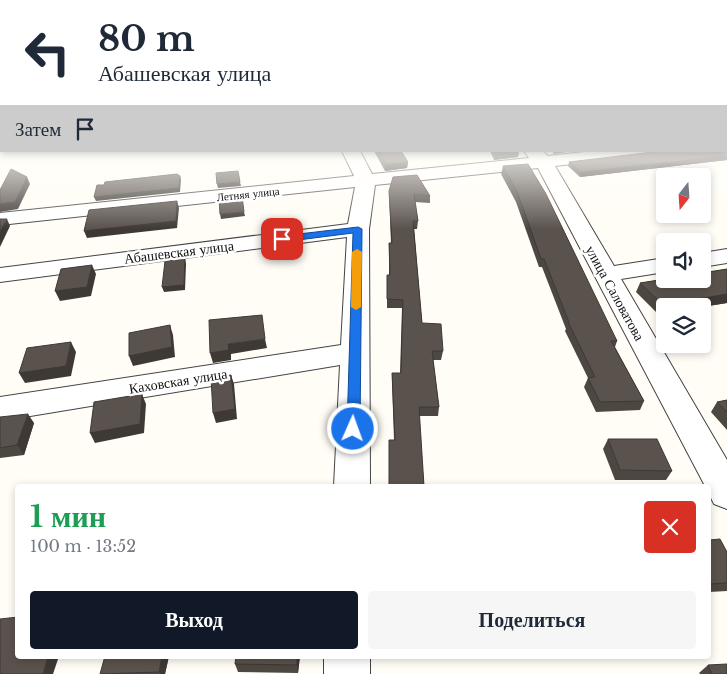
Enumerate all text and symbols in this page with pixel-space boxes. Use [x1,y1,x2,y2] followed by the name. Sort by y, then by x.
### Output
[98,17,195,60] text: 80 m
[15,20,80,85] icon: left
[98,60,271,87] text: Абашевская улица
[71,115,99,143] icon: arrive
[15,118,61,141] text: Затем
[656,168,711,222] north arrow
[656,168,711,353] map controls
[216,184,280,204] street label: Летняя улица
[261,218,303,260] pin
[268,225,296,253] icon: arrive
[656,233,711,288] button: sound
[123,236,236,268] street label: Абашевская улица
[581,242,649,344] street label: улица Саловатова
[656,298,711,353] button: layers
[127,364,229,398] street label: Каховская улица
[326,402,378,454] position arrow
[30,498,106,535] text: 1 мин
[644,501,696,553] button: close
[30,536,136,556] text: 100 m · 13:52
[30,591,358,649] button: Выход
[368,591,696,649] button: Поделиться

